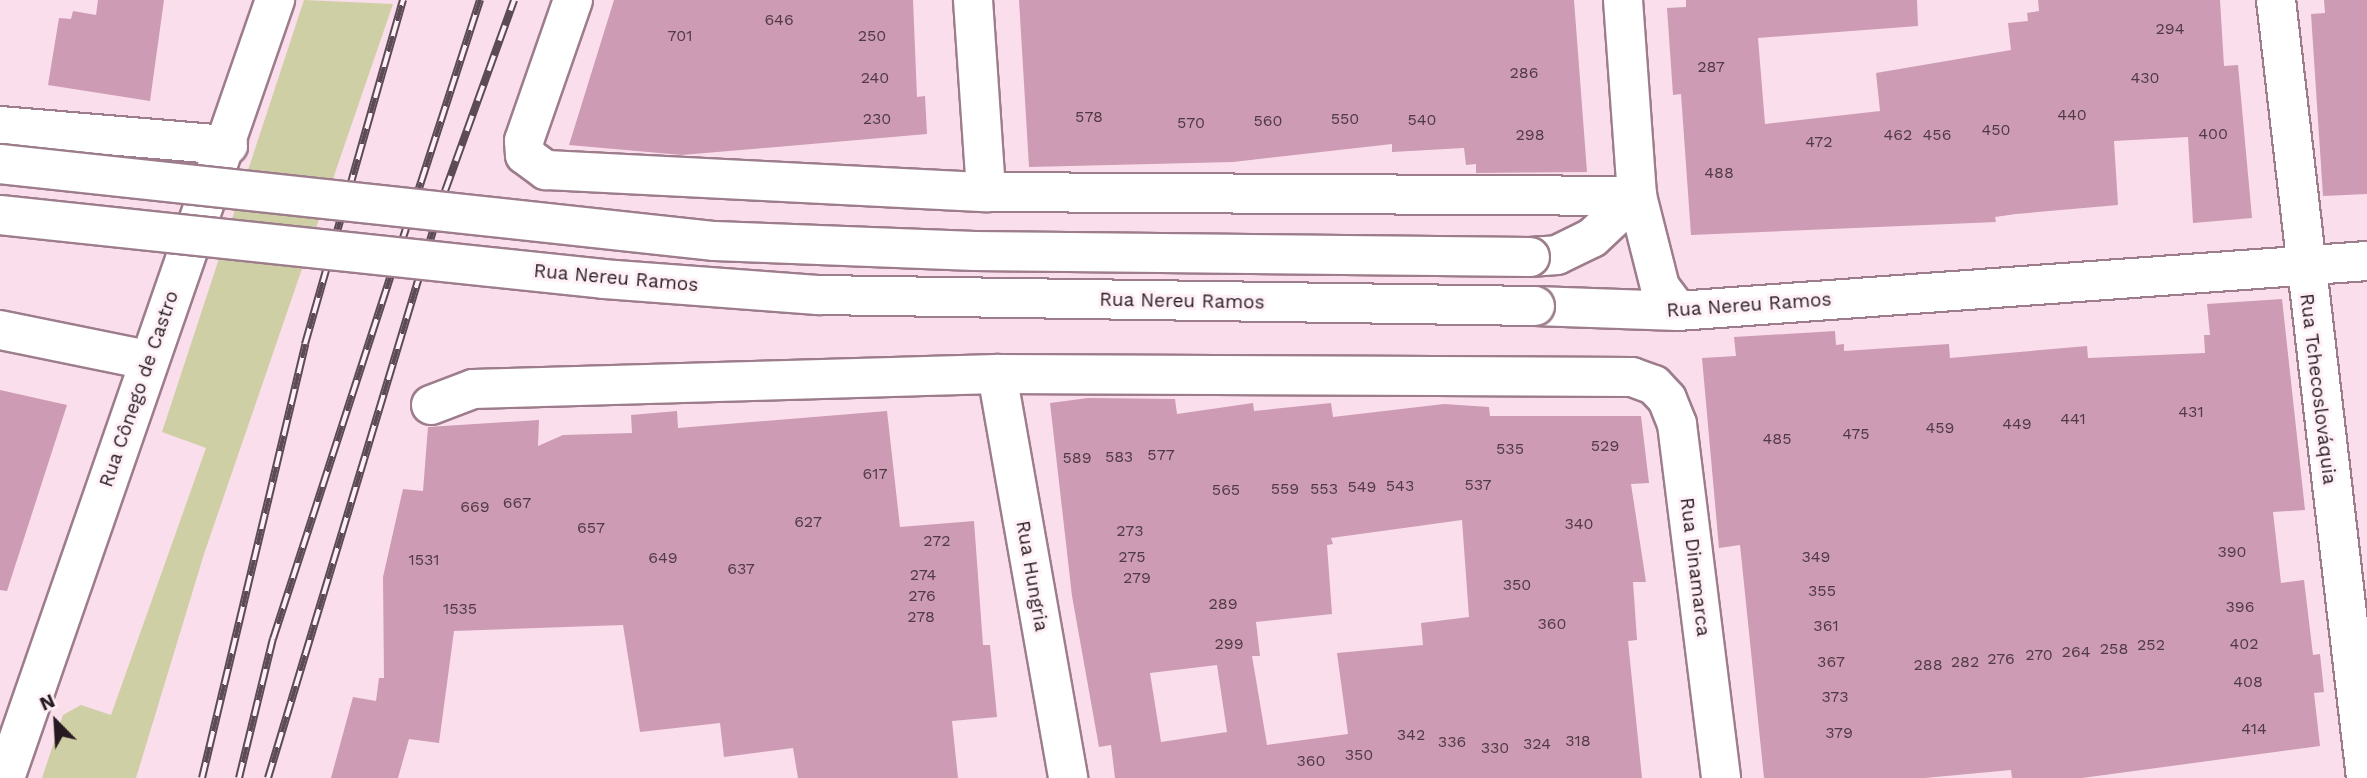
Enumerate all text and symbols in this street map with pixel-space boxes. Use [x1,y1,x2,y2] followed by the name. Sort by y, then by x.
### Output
[764,10,794,30] house number: 646
[2156,19,2184,39] house number: 294
[668,26,692,46] house number: 701
[858,26,886,46] house number: 250
[1697,57,1725,77] house number: 287
[1510,63,1538,83] house number: 286
[861,68,889,88] house number: 240
[2130,68,2160,88] house number: 430
[2057,105,2087,125] house number: 440
[1075,107,1103,127] house number: 578
[863,109,891,129] house number: 230
[1331,109,1359,129] house number: 550
[1407,110,1437,130] house number: 540
[1254,111,1282,131] house number: 560
[1177,113,1205,133] house number: 570
[1981,120,2011,140] house number: 450
[2198,124,2228,144] house number: 400
[1515,125,1545,145] house number: 298
[1884,125,1912,145] house number: 462
[1923,125,1951,145] house number: 456
[1805,132,1833,152] house number: 472
[1704,163,1734,183] house number: 488
[532,259,700,297] street label: Rua Nereu Ramos
[95,288,183,490] street label: Rua Cônego de Castro
[1099,288,1265,314] street label: Rua Nereu Ramos
[1666,288,1832,322] street label: Rua Nereu Ramos
[2295,292,2341,486] street label: Rua Tchecoslováquia
[2178,402,2204,422] house number: 431
[2060,409,2086,429] house number: 441
[2002,414,2032,434] house number: 449
[1926,418,1954,438] house number: 459
[1842,424,1870,444] house number: 475
[1763,429,1791,449] house number: 485
[1591,436,1619,456] house number: 529
[1496,439,1524,459] house number: 535
[1147,445,1175,465] house number: 577
[1105,447,1133,467] house number: 583
[1062,448,1092,468] house number: 589
[863,464,887,484] house number: 617
[1465,475,1491,495] house number: 537
[1386,476,1414,496] house number: 543
[1348,477,1376,497] house number: 549
[1271,479,1299,499] house number: 559
[1310,479,1338,499] house number: 553
[1212,480,1240,500] house number: 565
[503,493,531,513] house number: 667
[1675,496,1715,638] street label: Rua Dinamarca
[460,497,490,517] house number: 669
[794,512,822,532] house number: 627
[1564,514,1594,534] house number: 340
[577,518,605,538] house number: 657
[1011,519,1053,633] street label: Rua Hungria
[1116,521,1144,541] house number: 273
[923,531,951,551] house number: 272
[2217,542,2247,562] house number: 390
[1118,547,1146,567] house number: 275
[1802,547,1830,567] house number: 349
[648,548,678,568] house number: 649
[408,550,440,570] house number: 1531
[727,559,755,579] house number: 637
[910,565,936,585] house number: 274
[1123,568,1151,588] house number: 279
[1503,575,1531,595] house number: 350
[1808,581,1836,601] house number: 355
[908,586,936,606] house number: 276
[1208,594,1238,614] house number: 289
[2226,597,2254,617] house number: 396
[443,599,477,619] house number: 1535
[907,607,935,627] house number: 278
[1537,614,1567,634] house number: 360
[1813,616,1839,636] house number: 361
[1214,634,1244,654] house number: 299
[2229,634,2259,654] house number: 402
[2137,635,2165,655] house number: 252
[2100,639,2128,659] house number: 258
[2062,642,2090,662] house number: 264
[2025,645,2053,665] house number: 270
[1987,649,2015,669] house number: 276
[1817,652,1845,672] house number: 367
[1951,652,1979,672] house number: 282
[1913,655,1943,675] house number: 288
[2233,672,2263,692] house number: 408
[21,687,91,757] north arrow
[1822,687,1848,707] house number: 373
[36,689,58,716] text: N
[2241,719,2267,739] house number: 414
[1825,723,1853,743] house number: 379
[1397,725,1425,745] house number: 342
[1565,731,1591,751] house number: 318
[1438,732,1466,752] house number: 336
[1523,734,1551,754] house number: 324
[1481,738,1509,758] house number: 330
[1345,745,1373,765] house number: 350
[1296,751,1326,771] house number: 360

